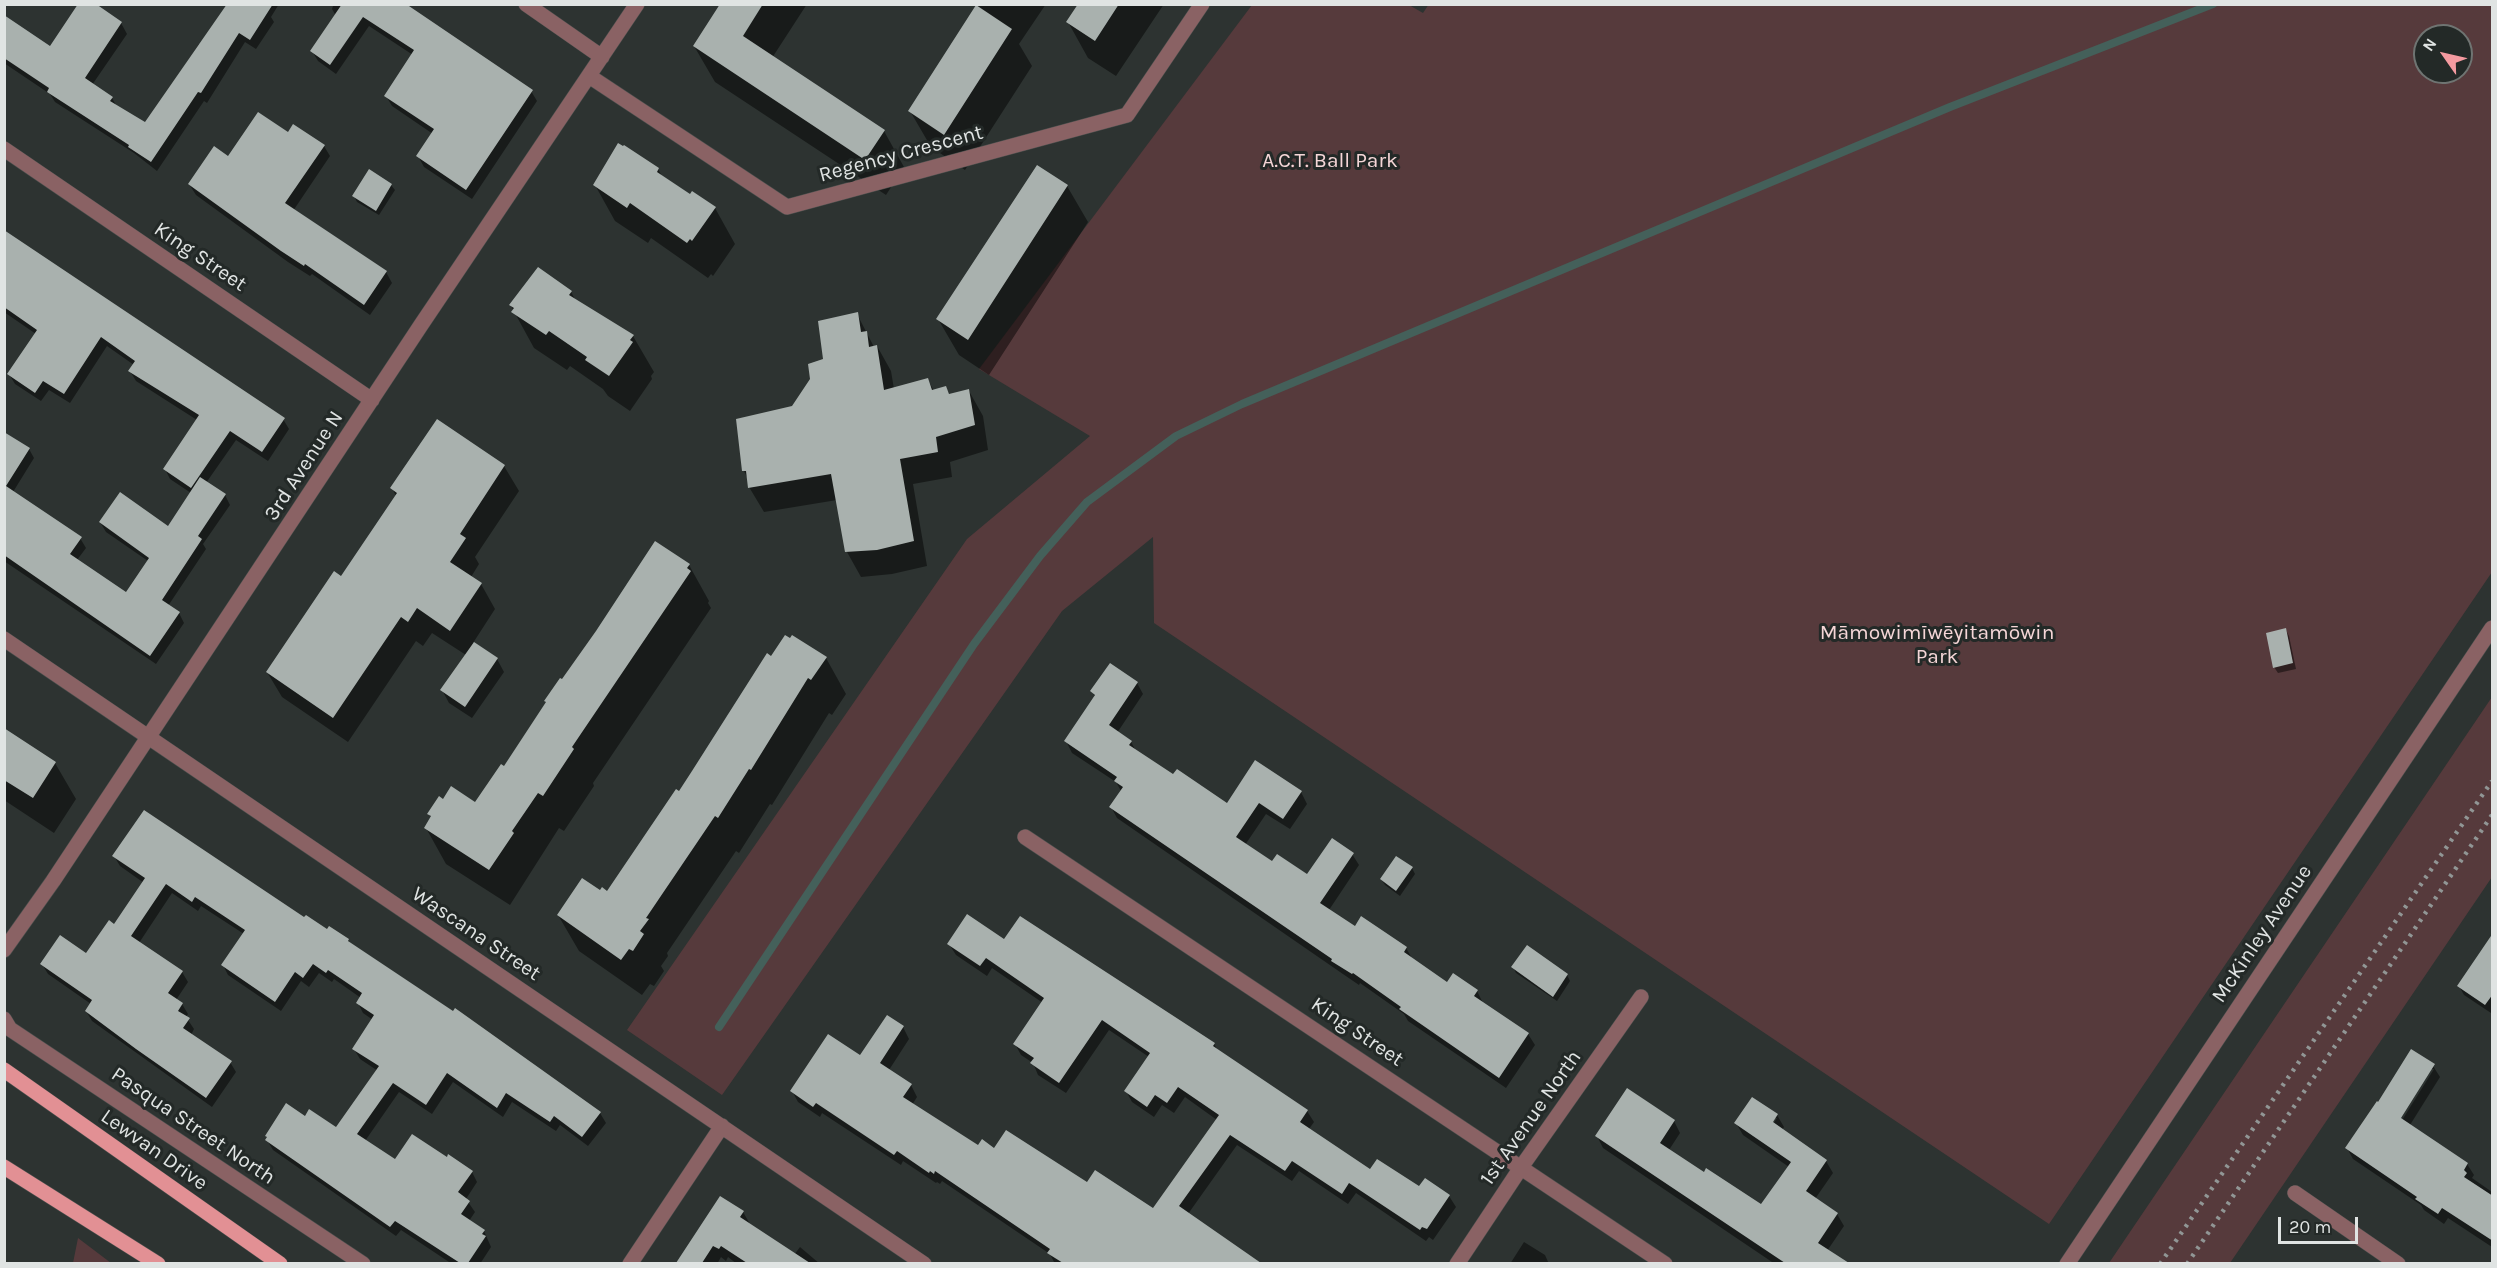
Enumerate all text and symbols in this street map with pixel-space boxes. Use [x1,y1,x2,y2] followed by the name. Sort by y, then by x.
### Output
[2413,24,2473,84] north arrow
[2418,35,2440,55] text: N
[816,120,986,188] street label: Regency Crescent
[1262,148,1398,174] park label: A.C.T. Ball Park
[149,217,251,297] street label: King Street
[259,406,349,526] street label: 3rd Avenue N
[1820,620,2054,670] park label: Māmowimīwēyitamōwin Park
[2207,860,2317,1008] street label: McKinley Avenue
[407,882,545,986] street label: Wascana Street
[1306,992,1408,1072] street label: King Street
[1475,1046,1587,1190] street label: 1st Avenue North
[106,1062,280,1190] street label: Pasqua Street North
[96,1104,212,1196] street label: Lewvan Drive
[2281,1205,2360,1243] scale bar
[2289,1216,2331,1238] text: 20 m

